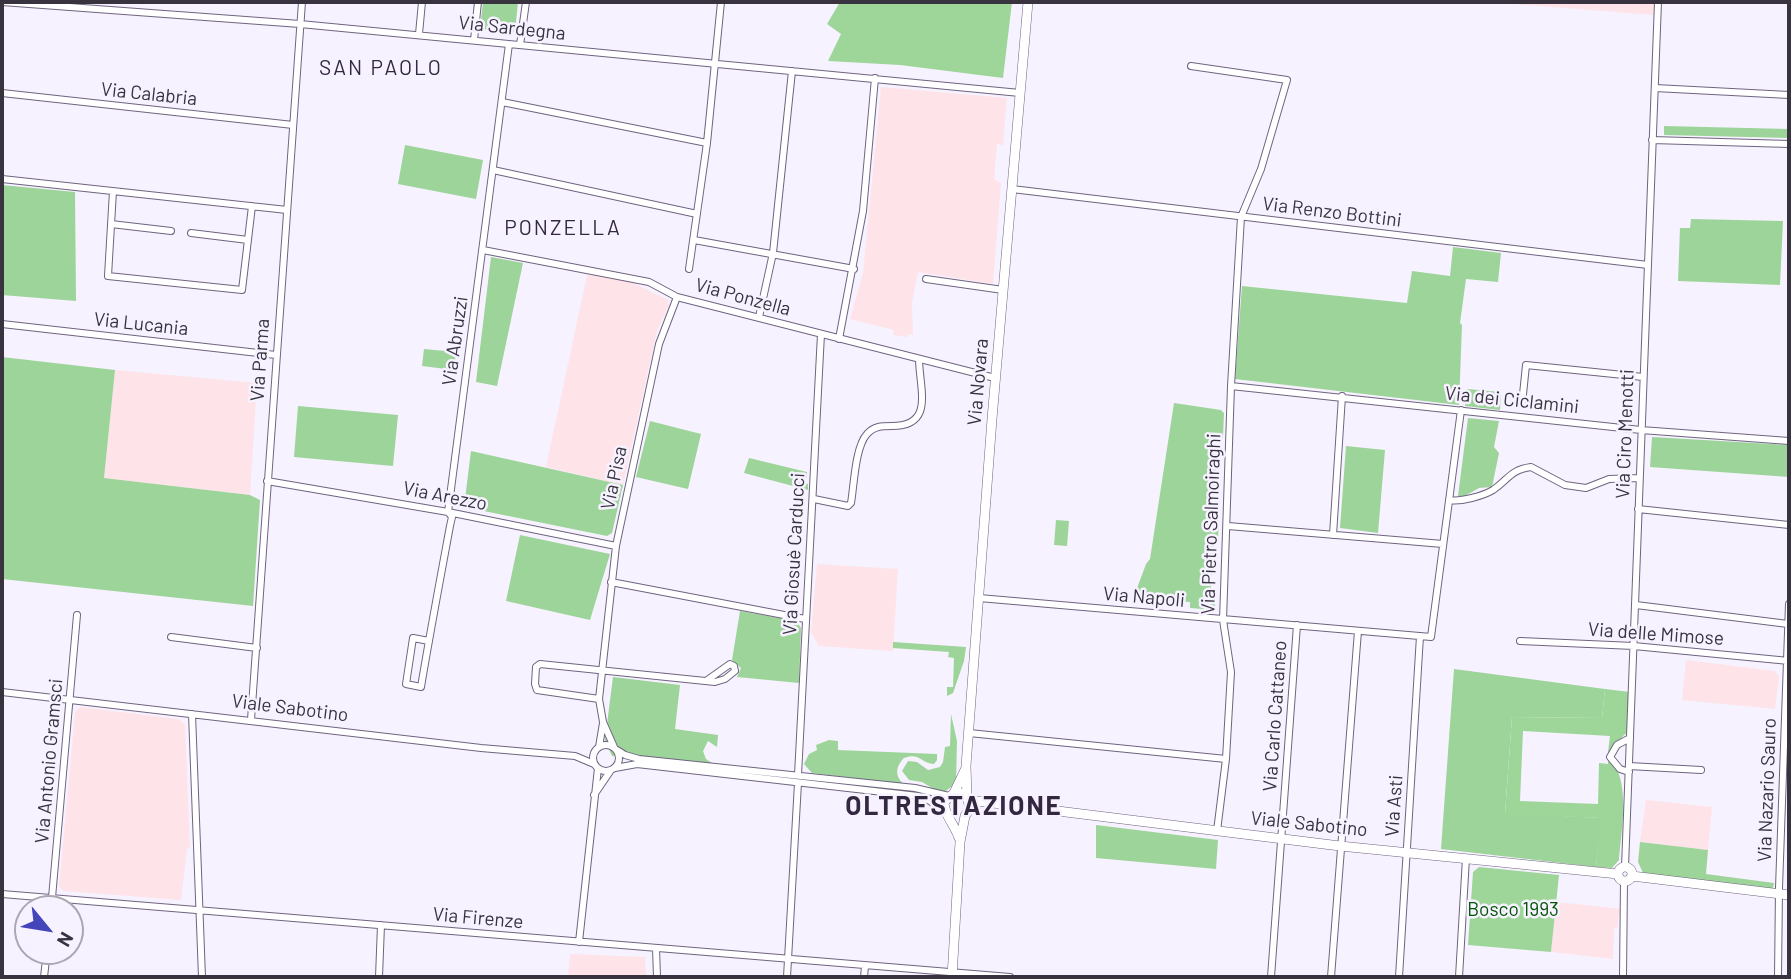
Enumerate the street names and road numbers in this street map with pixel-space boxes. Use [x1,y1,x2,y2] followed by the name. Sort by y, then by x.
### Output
[457,11,567,45] street label: Via Sardegna
[100,78,198,110] street label: Via Calabria
[1261,192,1403,232] street label: Via Renzo Bottini
[693,273,793,321] street label: Via Ponzella
[437,295,473,387] street label: Via Abruzzi
[93,308,189,340] street label: Via Lucania
[246,318,274,402] street label: Via Parma
[963,337,993,427] street label: Via Novara
[1611,369,1639,499] street label: Via Ciro Menotti
[1444,382,1580,418] street label: Via dei Ciclamini
[1196,433,1226,615] street label: Via Pietro Salmoiraghi
[596,444,632,512] street label: Via Pisa
[778,472,810,636] street label: Via Giosuè Carducci
[401,477,489,515] street label: Via Arezzo
[1102,582,1186,612] street label: Via Napoli
[1587,618,1725,650] street label: Via delle Mimose
[1258,640,1292,792] street label: Via Carlo Cattaneo
[30,678,68,844] street label: Via Antonio Gramsci
[230,690,350,726] street label: Viale Sabotino
[1753,717,1781,863] street label: Via Nazario Sauro
[1380,774,1408,838] street label: Via Asti
[1249,807,1369,841] street label: Viale Sabotino
[432,903,524,933] street label: Via Firenze

